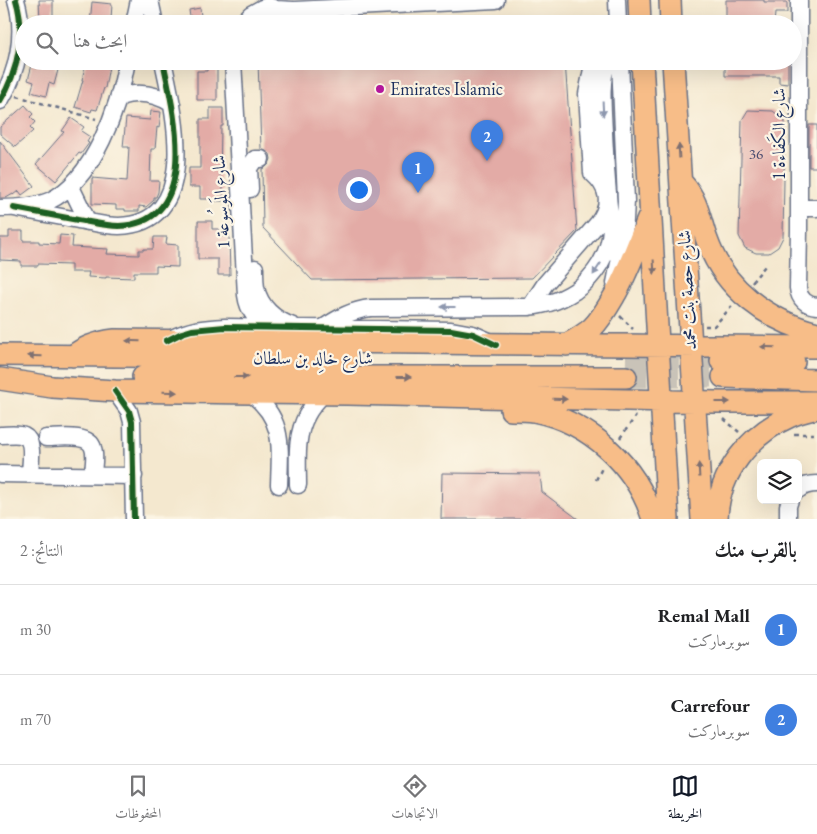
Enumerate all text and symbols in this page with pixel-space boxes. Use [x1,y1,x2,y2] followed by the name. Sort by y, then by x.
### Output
[15,15,802,70] search box
[73,28,127,53] text: ابحث هنا
[33,29,61,57] icon: search
[390,77,503,100] place label: Emirates Islamic
[374,83,386,95] marker: Emirates Islamic
[766,88,794,180] street label: شارع الكَفاءة 1
[599,102,607,118] one-way arrow
[471,120,503,161] pin: 2
[674,143,682,159] one-way arrow
[749,144,763,163] house number: 36
[402,152,434,193] pin: 1
[204,154,238,250] street label: شارع المَوسُوعة 1
[346,177,372,203] your location
[672,229,705,350] street label: شارع حصة بنت محمد
[650,259,658,275] one-way arrow
[592,262,602,275] one-way arrow
[439,303,455,311] one-way arrow
[125,336,141,344] one-way arrow
[760,342,776,350] one-way arrow
[253,346,373,373] street label: شارع خالِد بن سلطان
[27,352,43,360] one-way arrow
[233,373,249,381] one-way arrow
[396,373,412,381] one-way arrow
[163,388,179,396] one-way arrow
[553,395,569,403] one-way arrow
[715,398,731,406] one-way arrow
[757,459,802,504] map controls
[757,459,802,504] button: layers
[694,462,702,478] one-way arrow
[714,536,797,563] text: بالقرب منك
[20,540,63,561] text: النتائج: 2
[658,603,750,628] text: Remal Mall
[20,619,51,640] text: 30 m
[777,619,785,640] text: 1
[688,630,750,651] text: سوبرماركت
[671,693,750,718] text: Carrefour
[20,709,51,730] text: 70 m
[777,709,785,730] text: 2
[688,720,750,741] text: سوبرماركت
[115,772,161,827] tab: المحفوظات
[391,772,438,827] tab: الاتجاهات
[668,772,702,827] tab: الخريطة

